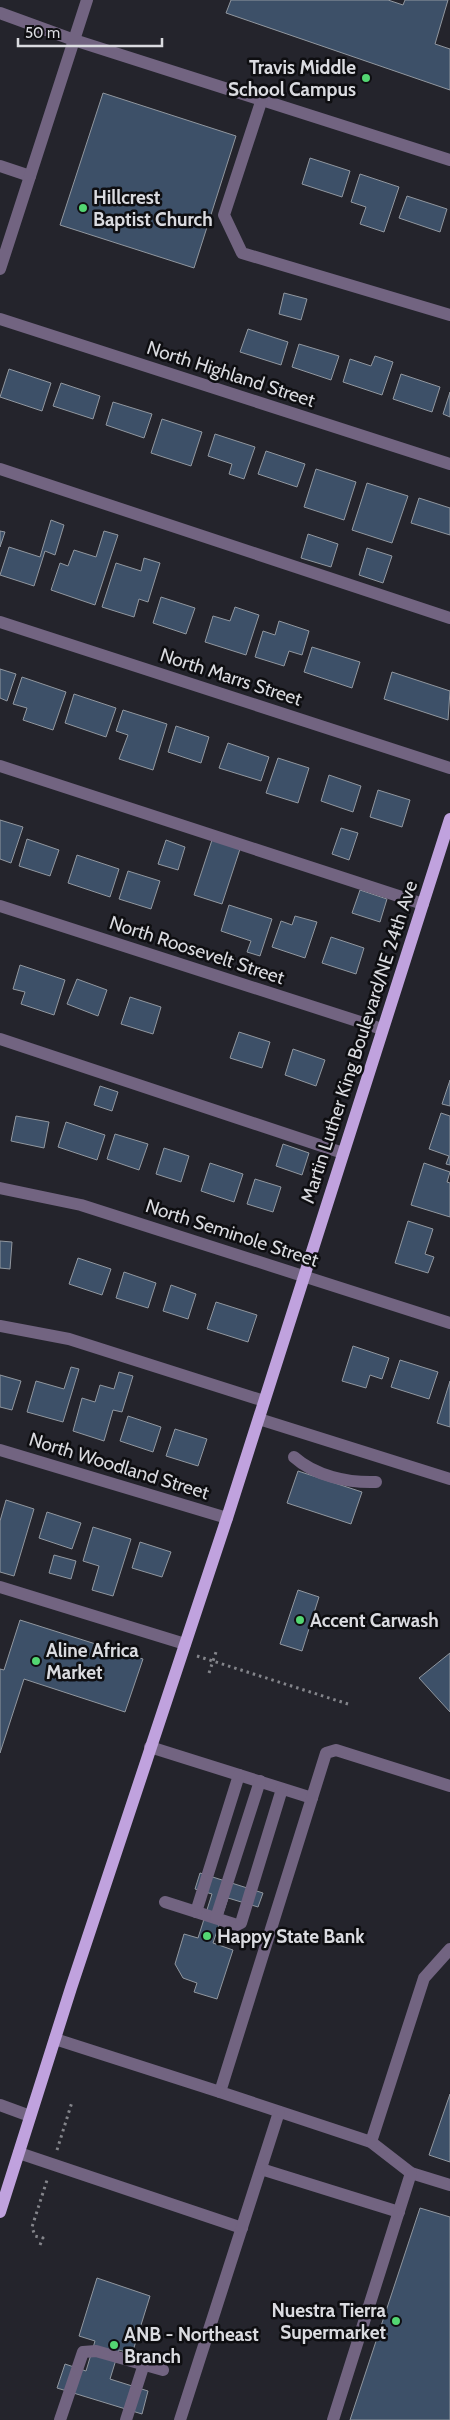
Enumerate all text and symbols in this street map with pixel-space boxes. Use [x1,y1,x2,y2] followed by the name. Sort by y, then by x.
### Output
[18,15,161,47] scale bar
[25,24,60,42] text: 50 m
[228,56,356,101] place label: Travis Middle School Campus
[360,72,372,84] marker: Travis Middle School Campus
[93,186,213,231] place label: Hillcrest Baptist Church
[77,202,89,214] marker: Hillcrest Baptist Church
[144,336,319,412] street label: North Highland Street
[157,643,305,711] street label: North Marrs Street
[296,877,422,1206] street label: Martin Luther King Boulevard/NE 24th Ave
[106,911,288,989] street label: North Roosevelt Street
[143,1194,322,1272] street label: North Seminole Street
[26,1428,212,1505] street label: North Woodland Street
[310,1609,439,1632] place label: Accent Carwash
[294,1614,306,1626] marker: Accent Carwash
[46,1639,139,1684] place label: Aline Africa Market
[30,1655,42,1667] marker: Aline Africa Market
[217,1925,365,1948] place label: Happy State Bank
[201,1930,213,1942] marker: Happy State Bank
[271,2299,387,2344] place label: Nuestra Tierra Supermarket
[390,2315,402,2327] marker: Nuestra Tierra Supermarket
[124,2323,259,2368] place label: ANB - Northeast Branch
[108,2339,120,2351] marker: ANB - Northeast Branch

